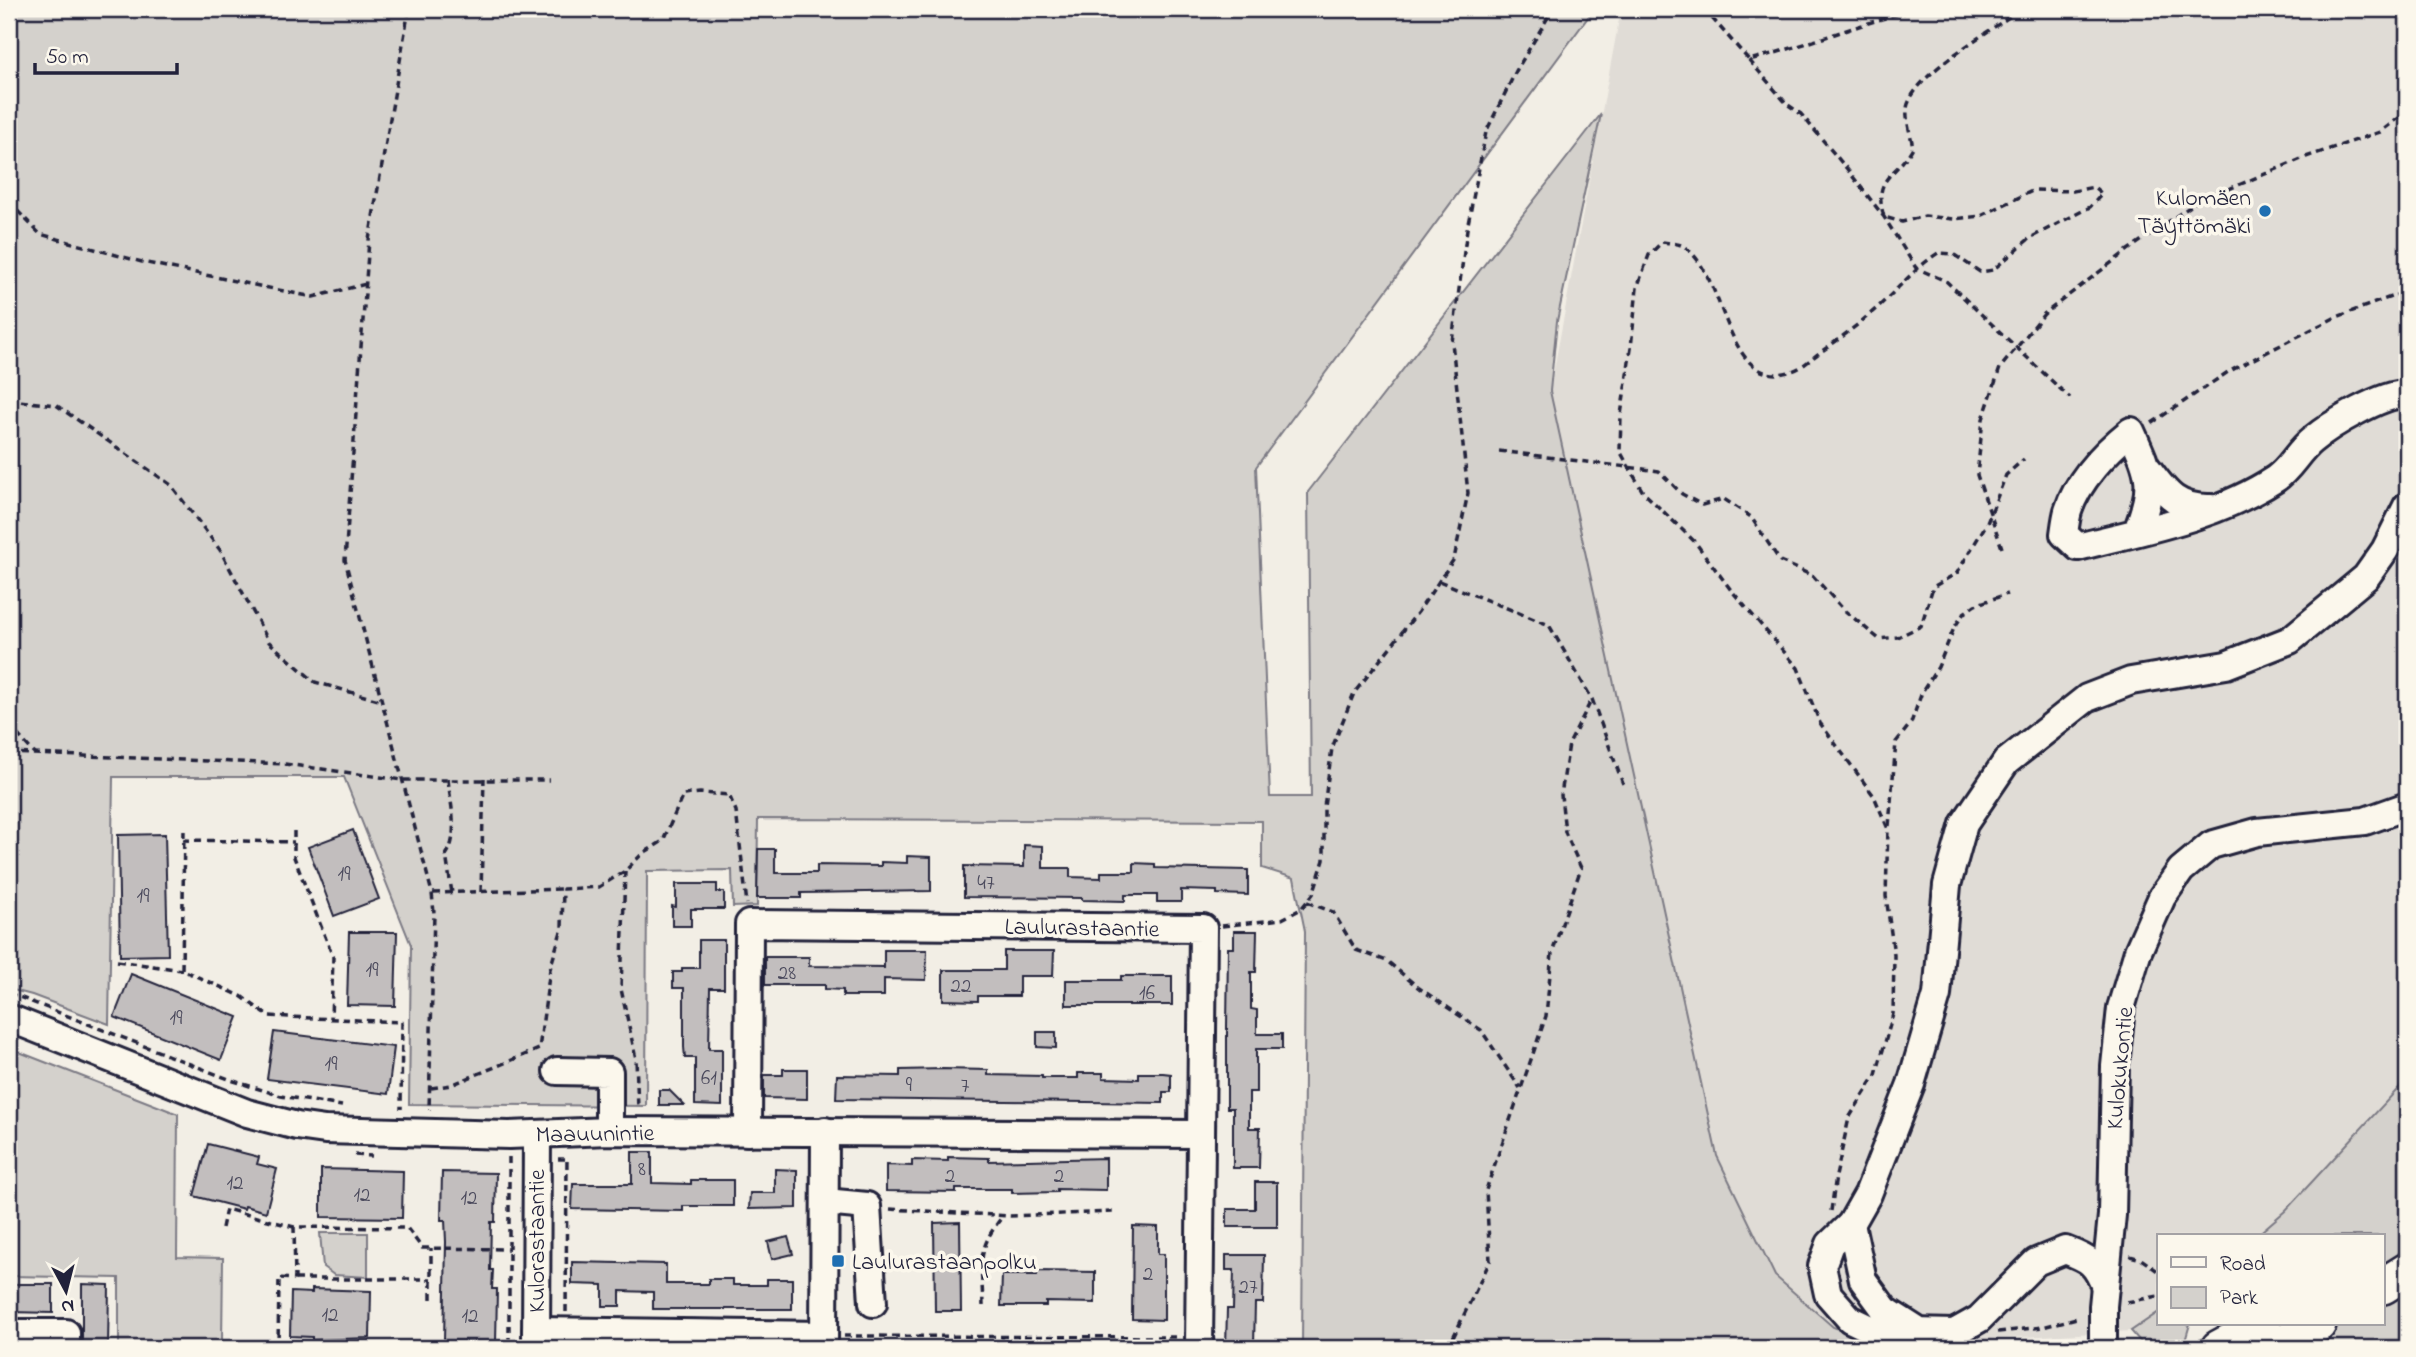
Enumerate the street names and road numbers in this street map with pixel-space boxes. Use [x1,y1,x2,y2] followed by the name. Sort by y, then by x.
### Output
[1004,911,1160,948] street label: Laulurastaantie
[2099,1005,2144,1131] street label: Kulokukontie
[535,1117,655,1154] street label: Maauunintie
[521,1169,556,1313] street label: Kulorastaantie

